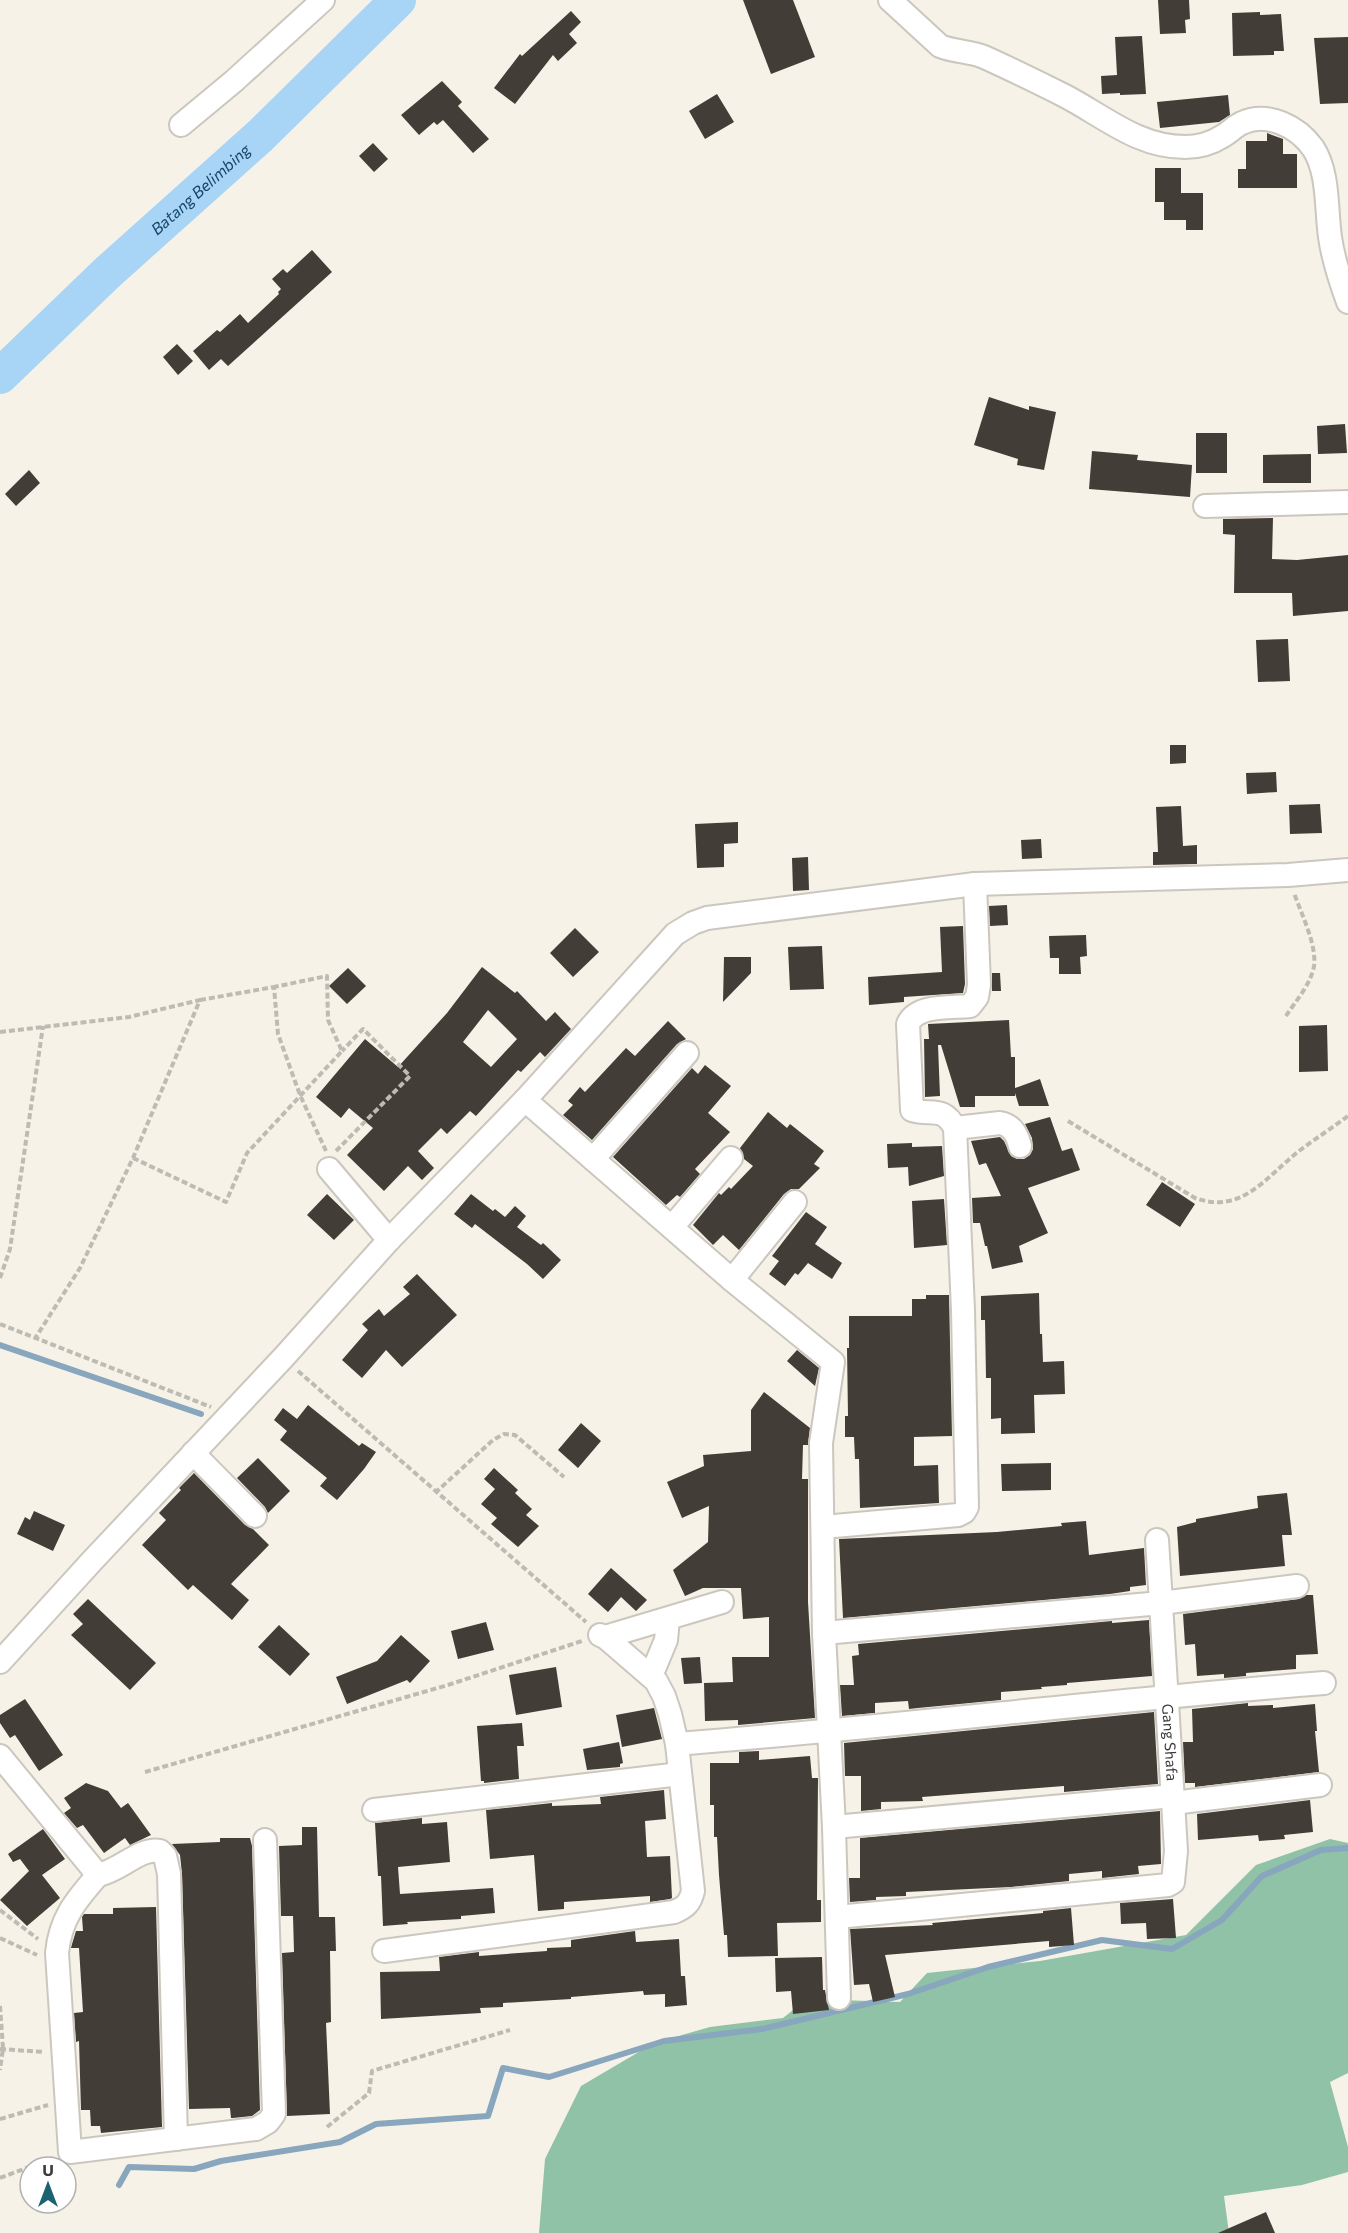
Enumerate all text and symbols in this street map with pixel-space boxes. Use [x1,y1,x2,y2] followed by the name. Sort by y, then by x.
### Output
[146,139,255,238] water label: Batang Belimbing
[1159,1703,1182,1782] street label: Gang Shafa
[18,2155,78,2215] north arrow
[42,2160,54,2179] text: U

